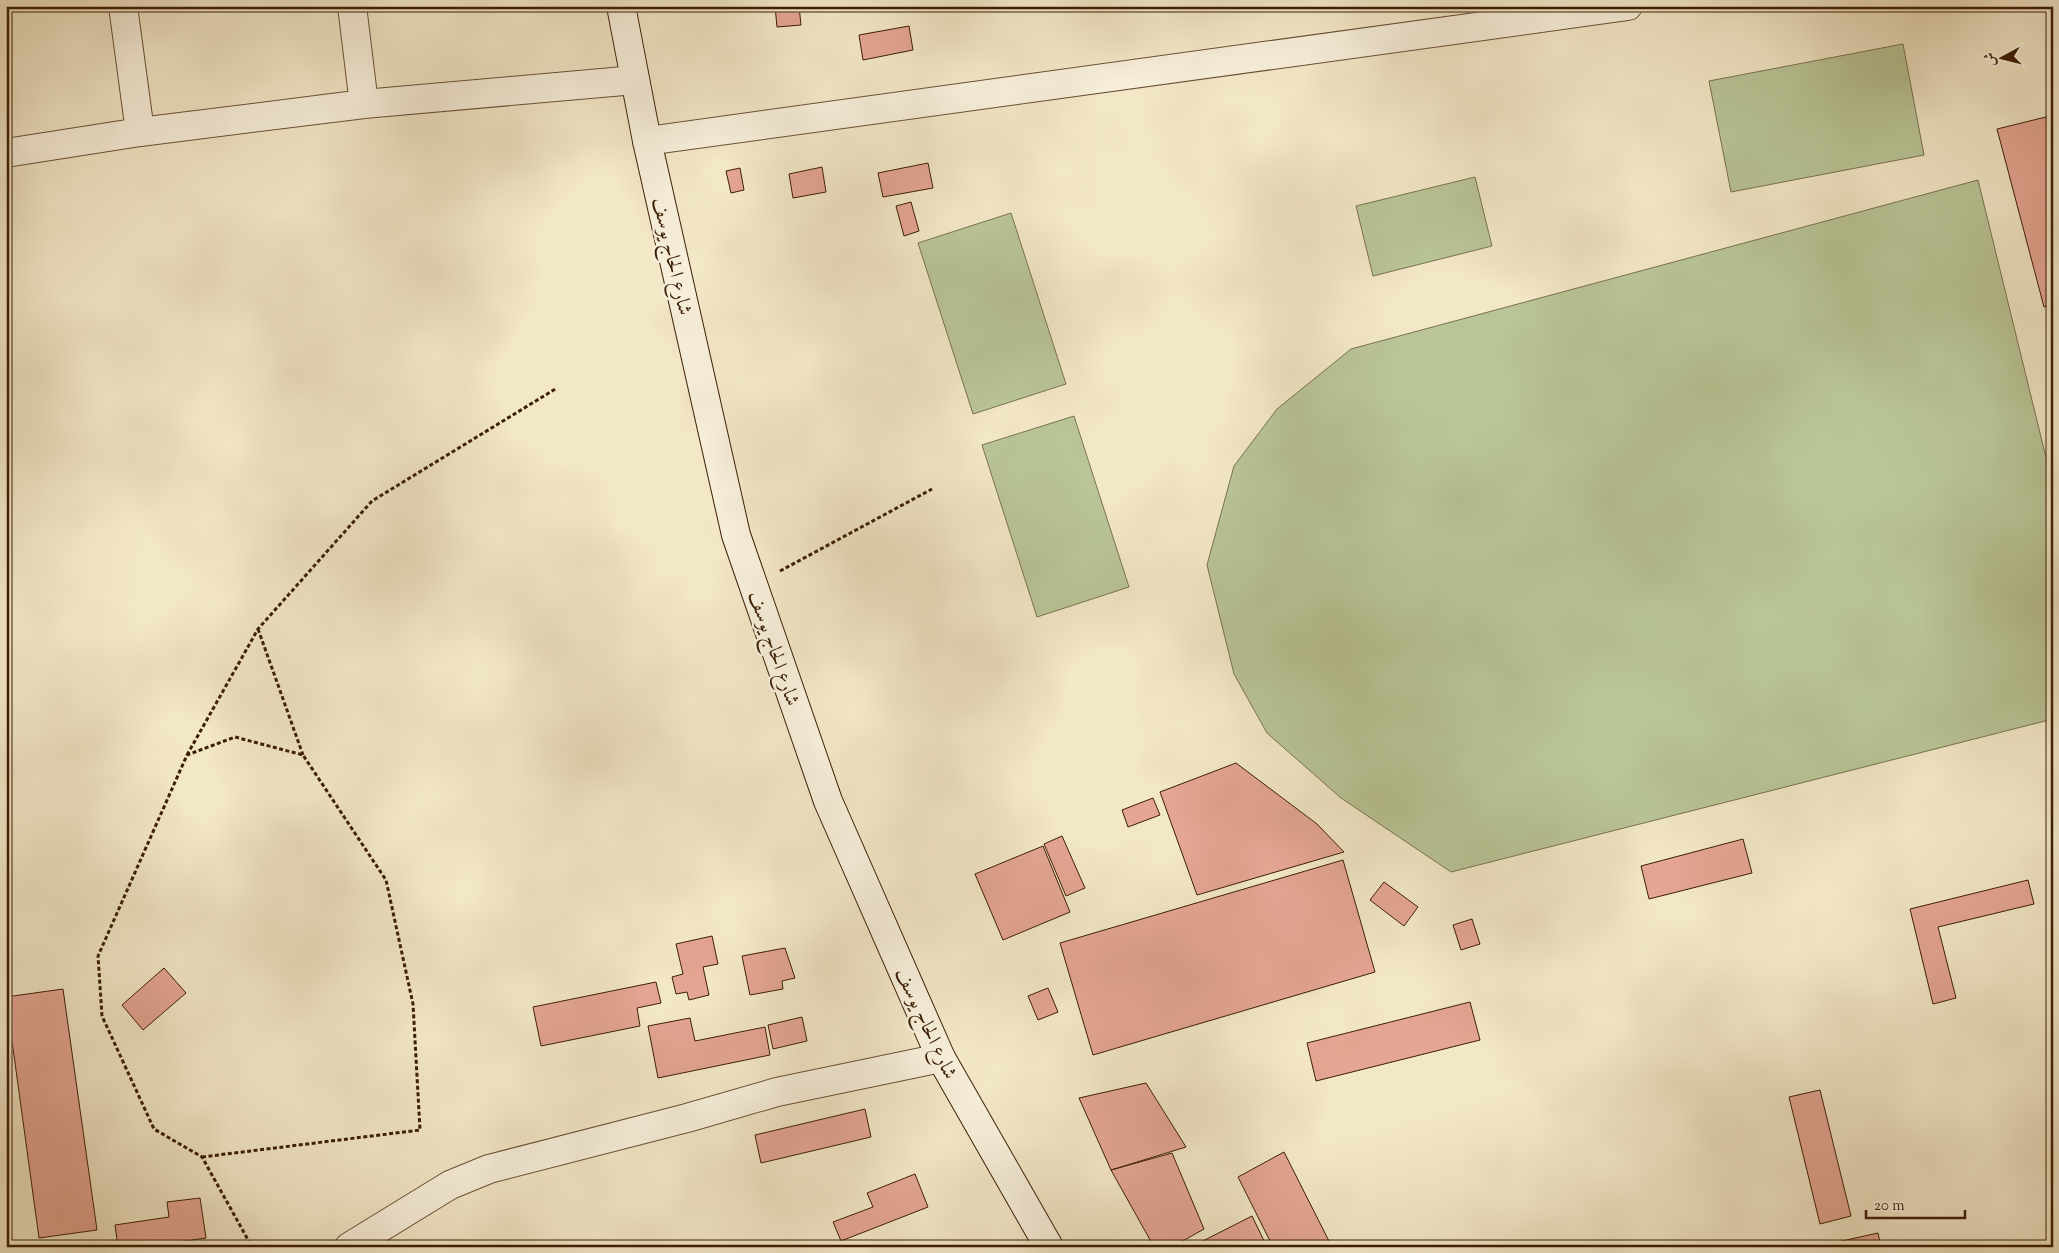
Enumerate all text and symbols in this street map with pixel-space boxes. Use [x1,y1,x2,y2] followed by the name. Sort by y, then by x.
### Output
[1976,32,2026,82] north arrow
[1980,51,2002,67] text: ش
[642,195,698,319] street label: شارع الحاج يوسف
[738,587,806,711] street label: شارع الحاج يوسف
[885,963,963,1085] street label: شارع الحاج يوسف
[1866,1188,1965,1220] scale bar
[1874,1196,1905,1217] text: 20 m

